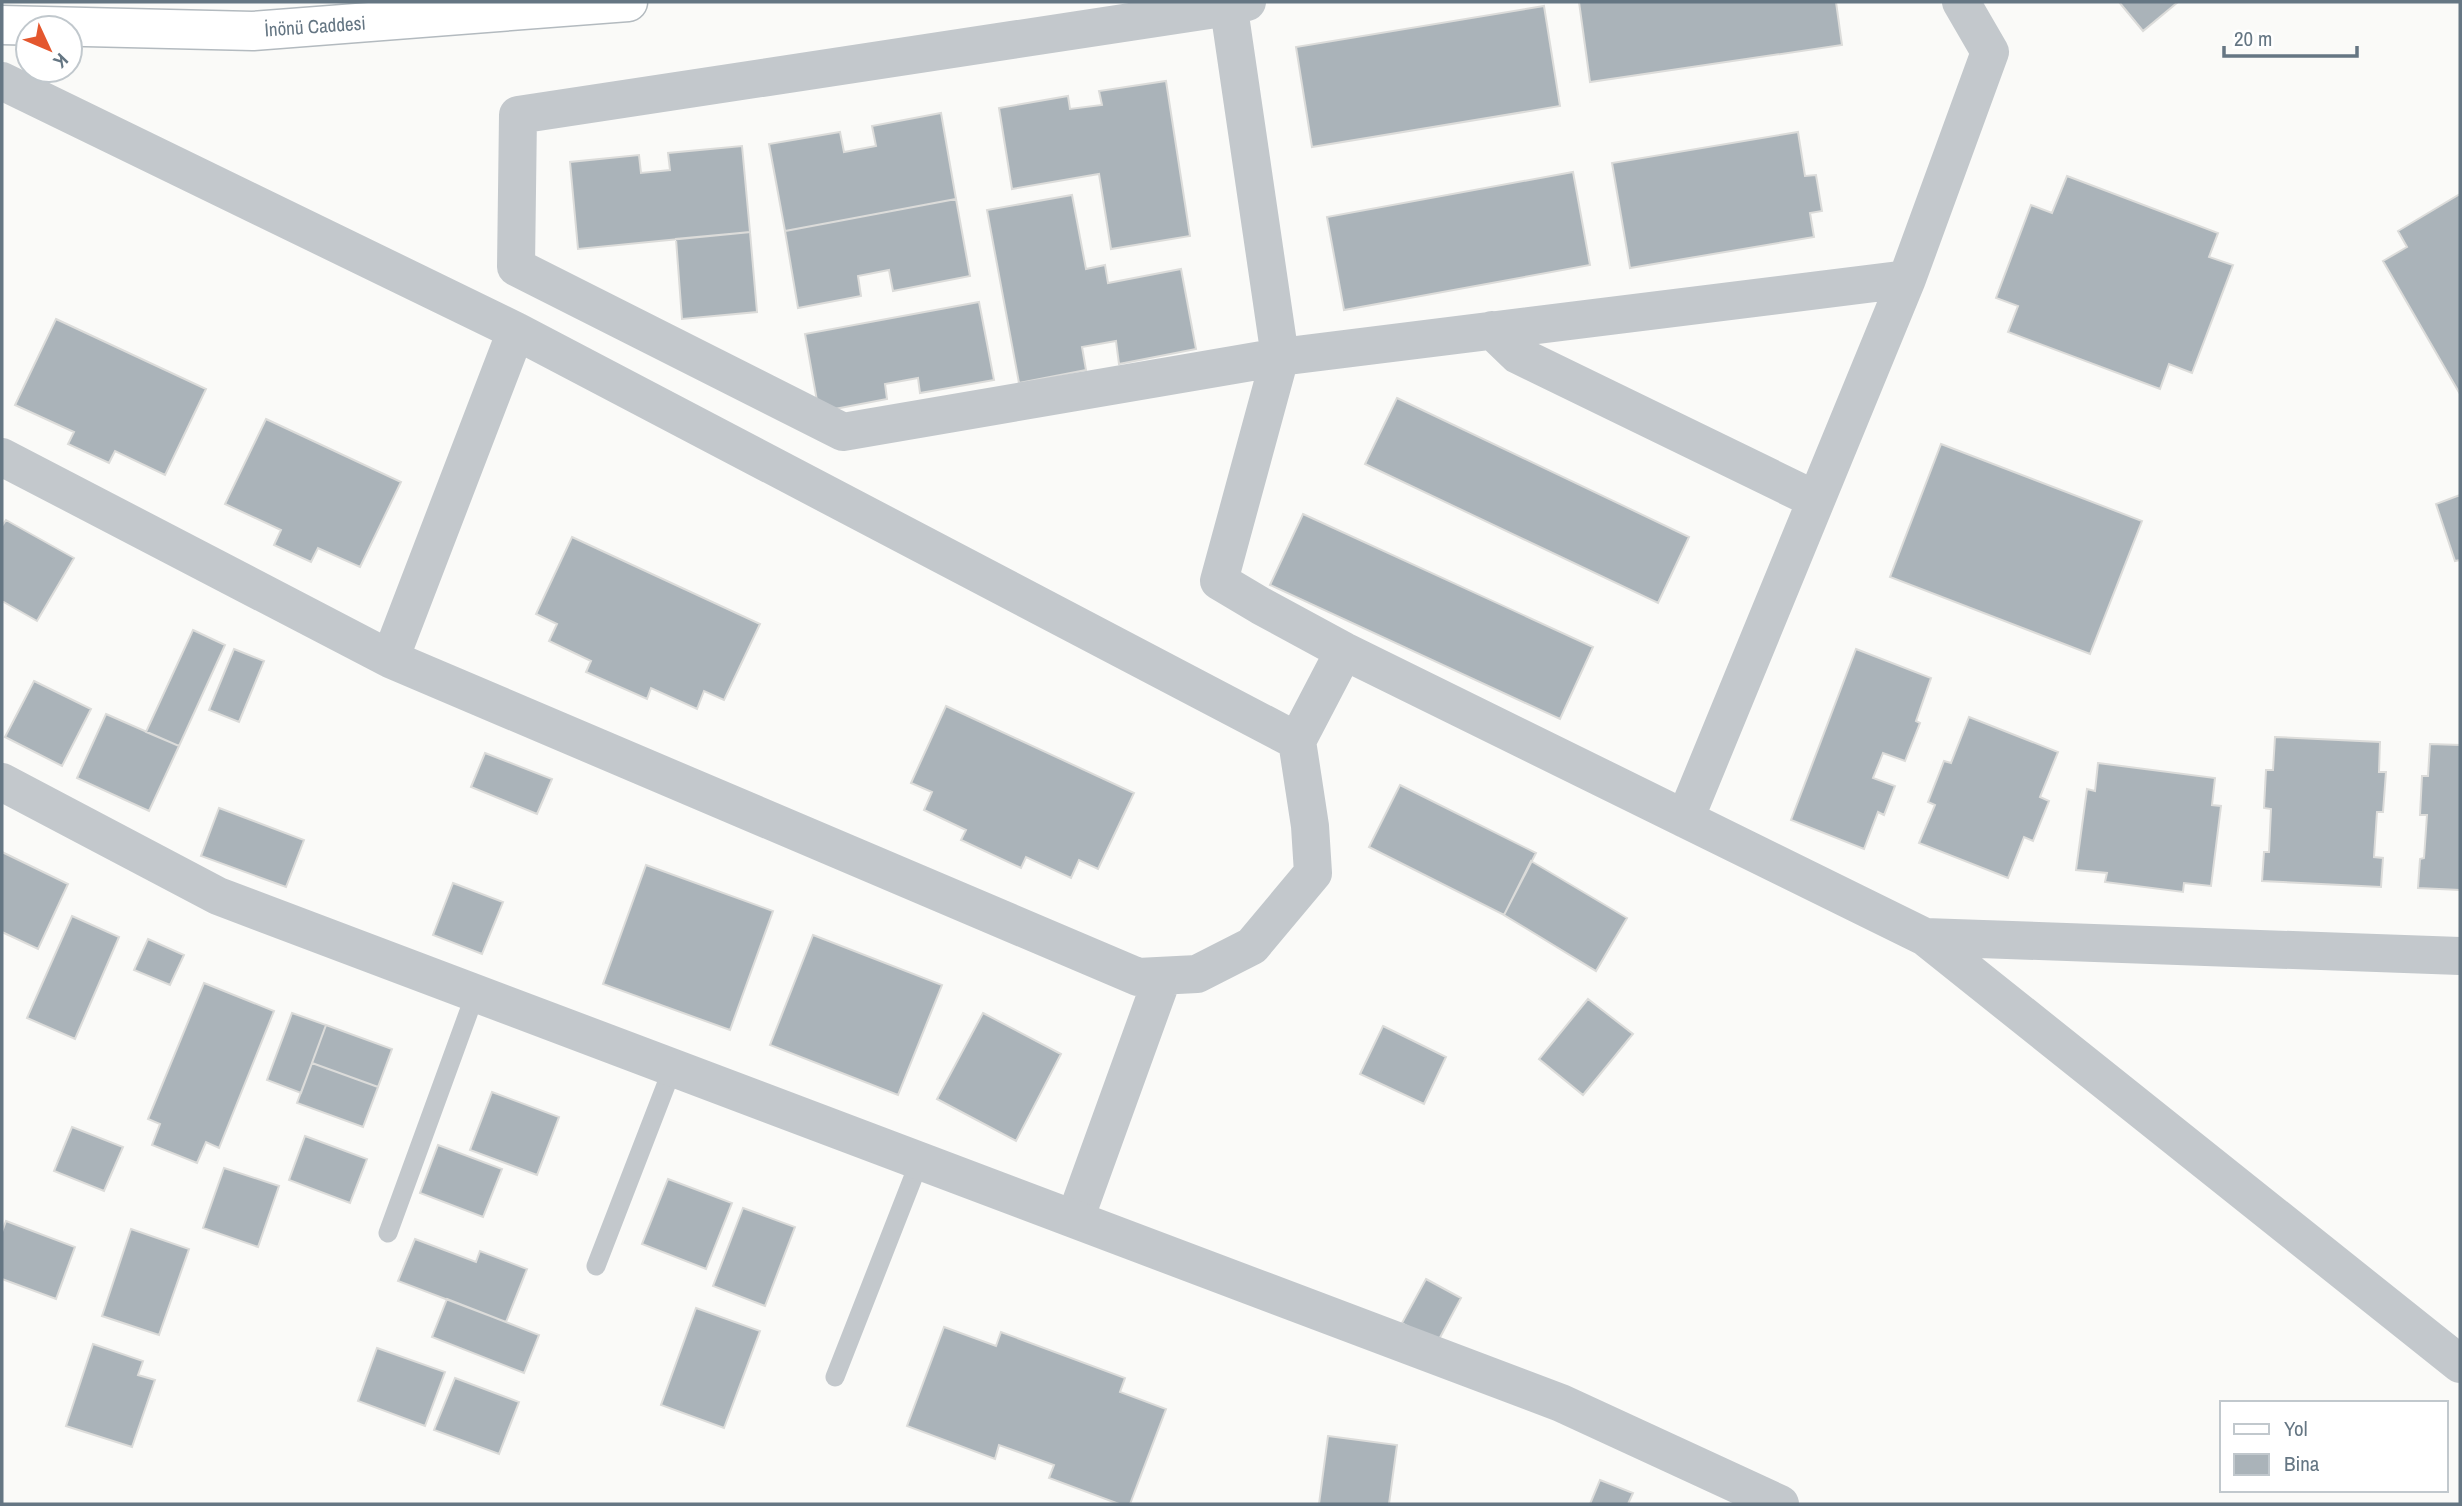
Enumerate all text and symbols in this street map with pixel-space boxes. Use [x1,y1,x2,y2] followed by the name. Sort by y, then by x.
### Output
[264,9,366,43] street label: İnönü Caddesi
[14,14,84,84] north arrow
[2224,14,2357,58] scale bar
[2234,24,2272,53] text: 20 m
[47,48,74,74] text: K
[2220,1401,2448,1492] legend
[2284,1414,2308,1443] text: Yol
[2284,1449,2320,1478] text: Bina

